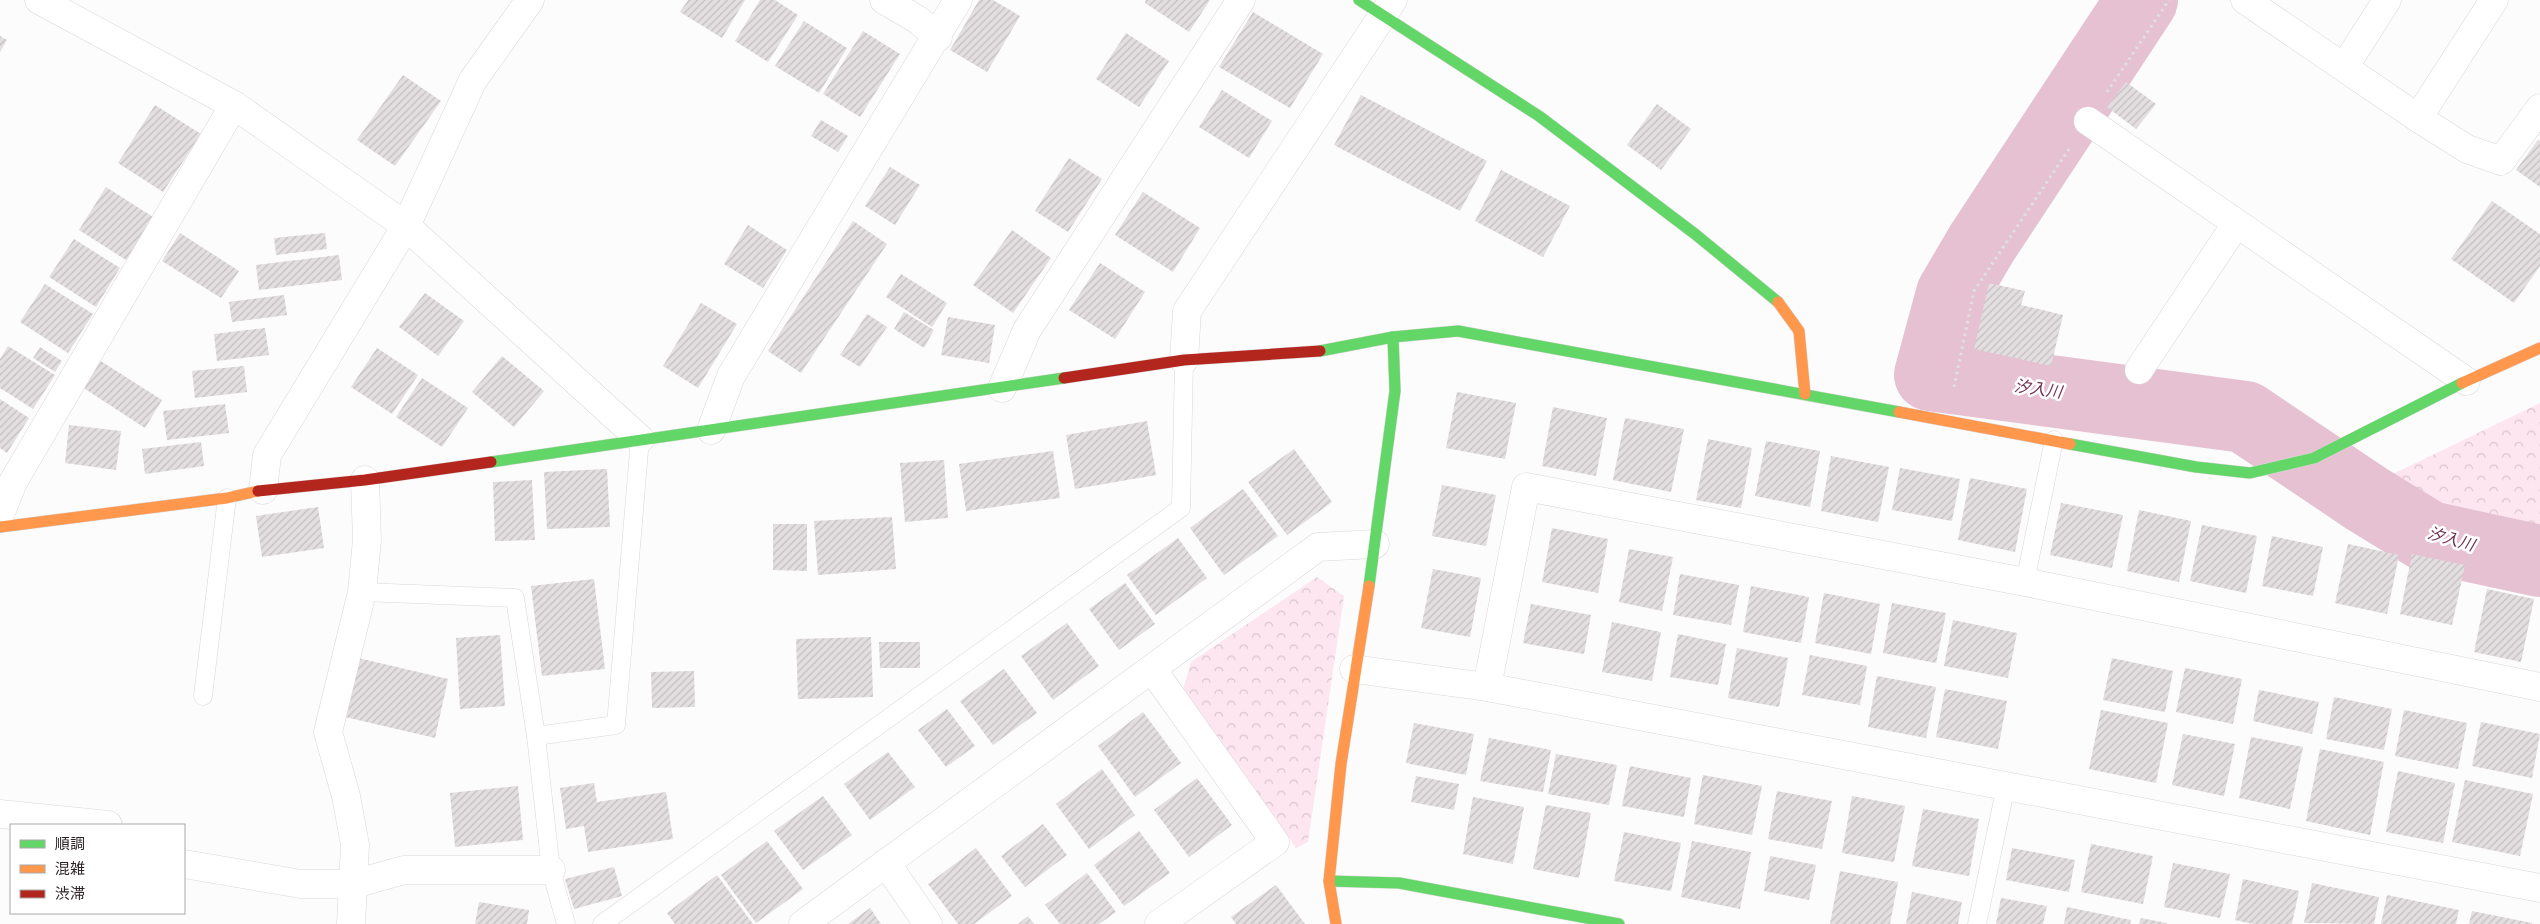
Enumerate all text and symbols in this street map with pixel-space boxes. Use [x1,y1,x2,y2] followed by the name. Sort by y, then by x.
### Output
[2013,376,2065,402] water label: 汐入川
[2425,523,2479,555] water label: 汐入川
[10,824,185,914] legend
[55,835,85,853] text: 順調
[55,860,85,878] text: 混雑
[55,885,85,903] text: 渋滞

